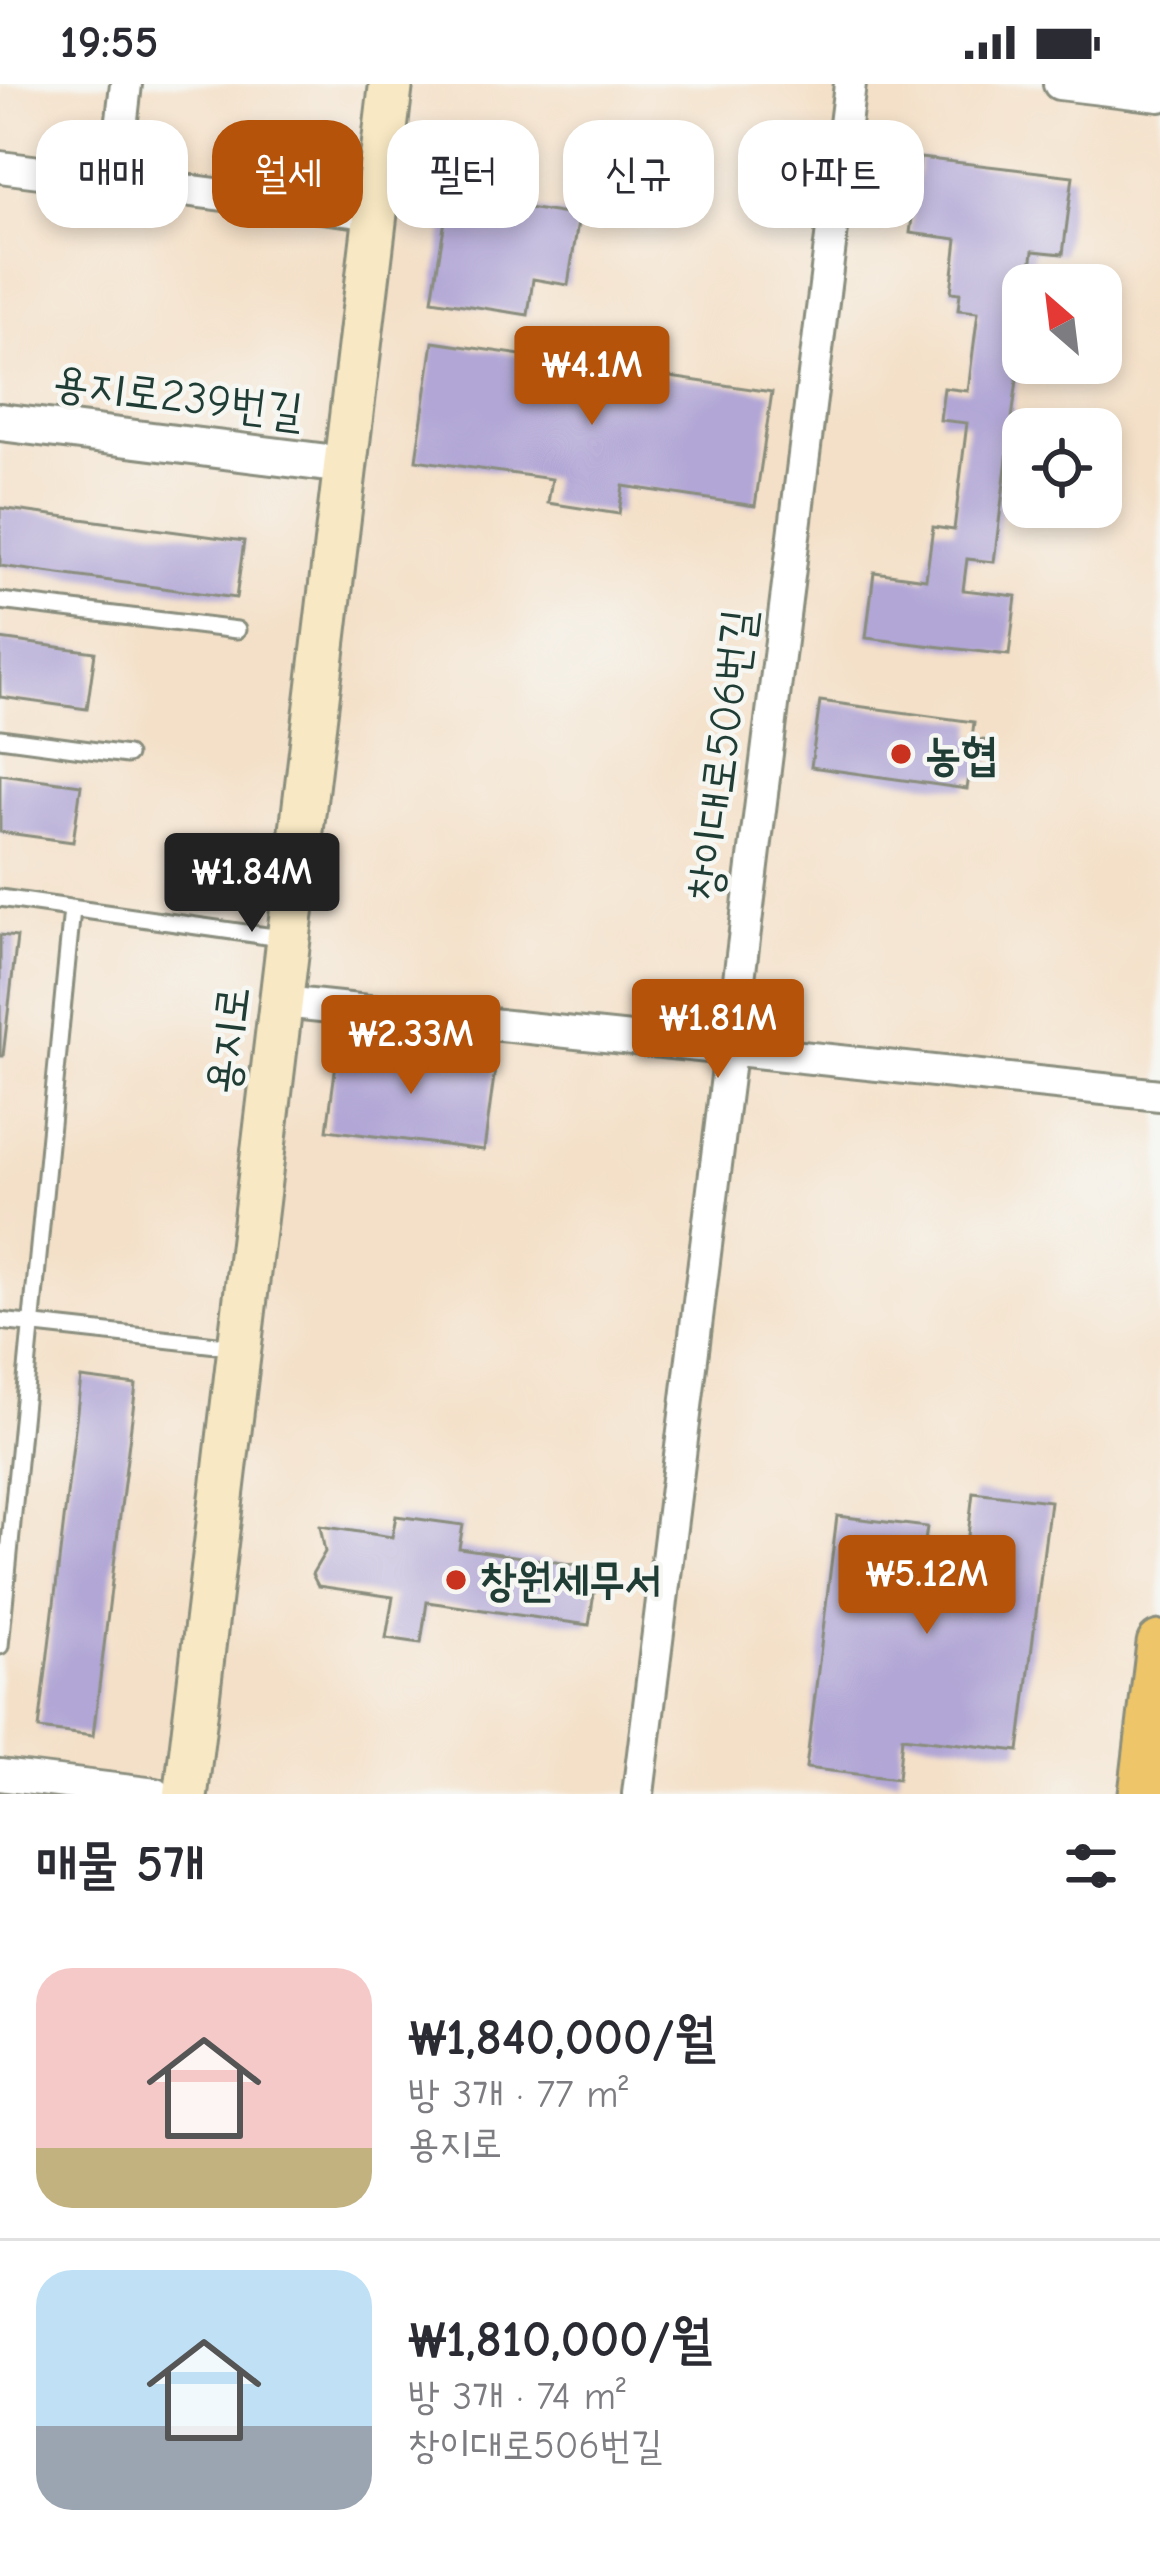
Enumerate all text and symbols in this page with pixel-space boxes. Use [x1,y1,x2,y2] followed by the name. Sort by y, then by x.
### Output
[60,16,158,68] text: 19:55
[36,120,188,228] chip: 매매
[212,120,363,228] chip: 월세
[387,120,539,228] chip: 필터
[563,120,714,228] chip: 신규
[738,120,924,228] chip: 아파트
[1002,264,1122,384] north arrow
[1002,264,1122,528] map controls
[508,326,676,428] pin: ₩4.1M
[541,342,643,387] text: ₩4.1M
[50,355,306,437] street label: 용지로239번길
[1002,408,1122,528] button: locate
[677,606,765,904] street label: 창이대로506번길
[925,728,997,780] place label: 농협
[888,741,914,767] marker: 농협
[154,833,350,935] pin: ₩1.84M
[191,849,313,894] text: ₩1.84M
[620,979,816,1081] pin: ₩1.81M
[195,983,259,1097] street label: 용지로
[313,995,509,1097] pin: ₩2.33M
[659,995,777,1040] text: ₩1.81M
[348,1011,474,1056] text: ₩2.33M
[829,1535,1025,1637] pin: ₩5.12M
[866,1551,988,1596] text: ₩5.12M
[480,1554,661,1606] place label: 창원세무서
[443,1567,469,1593] marker: 창원세무서
[1058,1833,1124,1899] icon: filters
[36,1835,204,1894] text: 매물 5개
[408,2008,716,2067] text: ₩1,840,000/월
[132,2016,276,2160] icon: home
[408,2072,628,2117] text: 방 3개 · 77 m²
[408,2121,502,2166] text: 용지로
[408,2310,712,2369] text: ₩1,810,000/월
[132,2318,276,2462] icon: home
[408,2374,626,2419] text: 방 3개 · 74 m²
[408,2423,662,2468] text: 창이대로506번길

